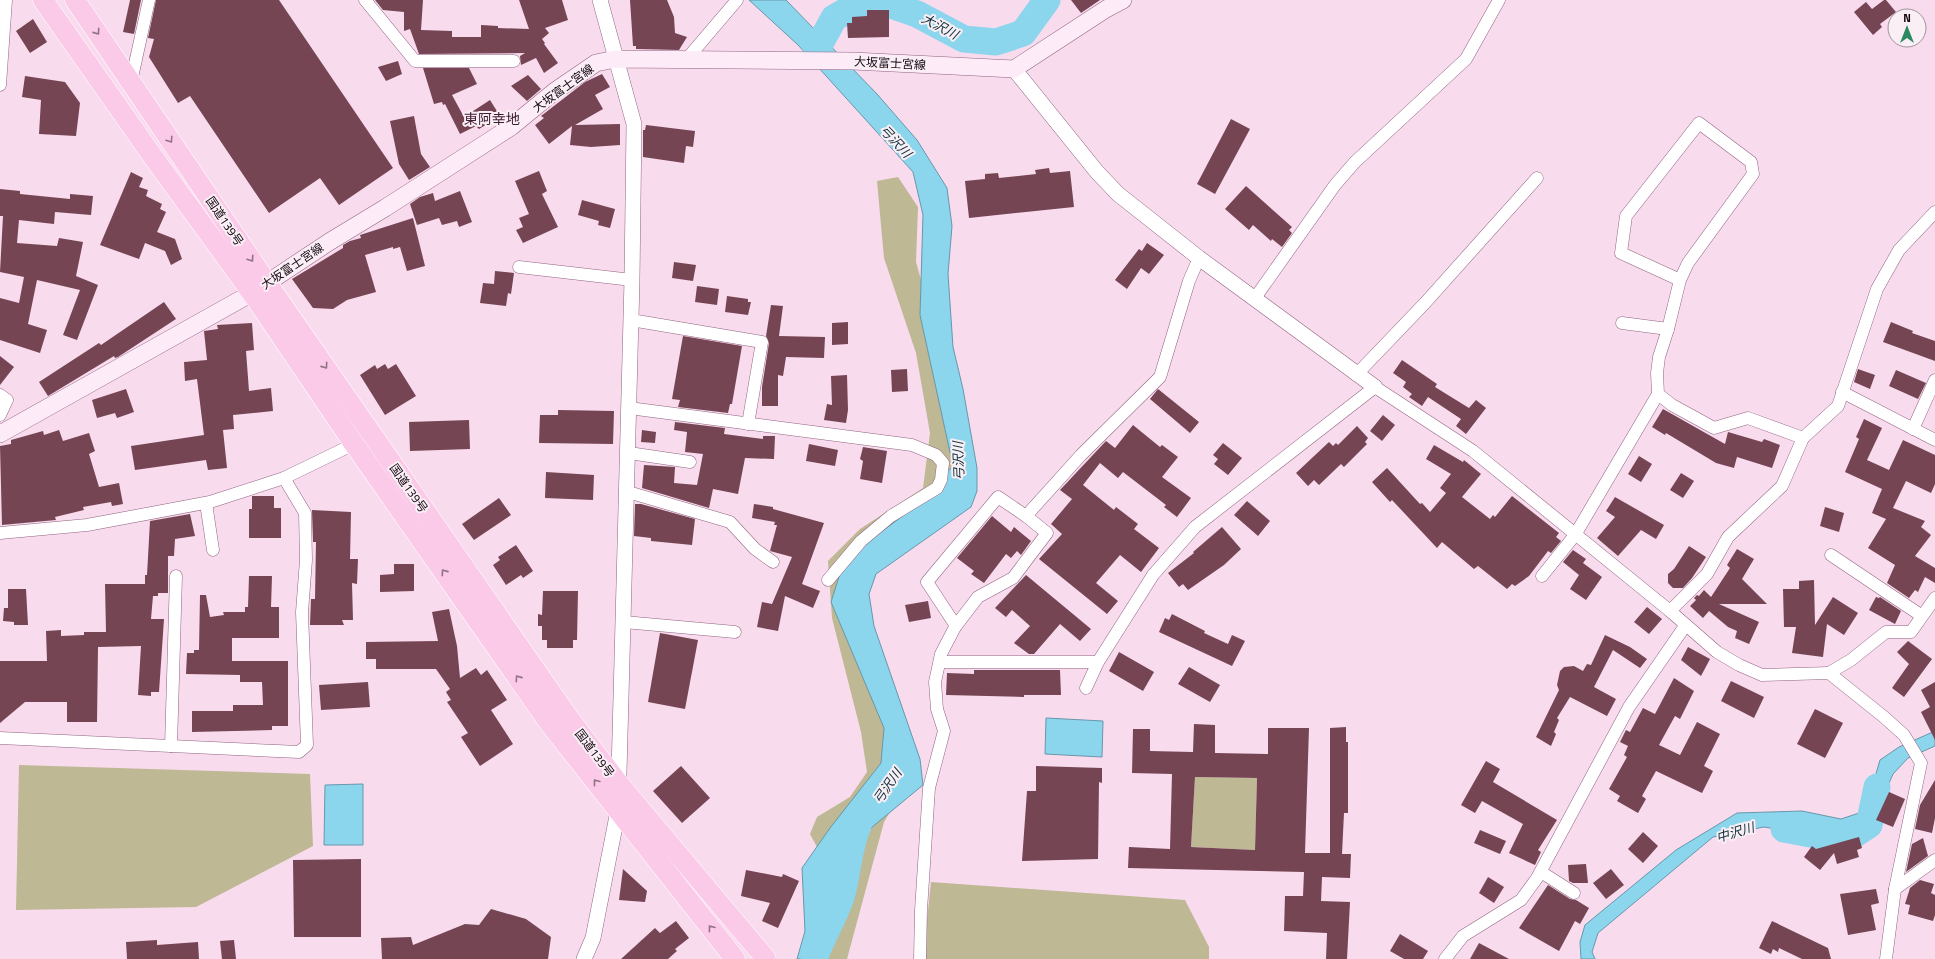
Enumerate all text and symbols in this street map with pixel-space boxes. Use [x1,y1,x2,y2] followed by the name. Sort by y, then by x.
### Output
[918,8,964,45] water label: 大沢川
[1887,8,1927,48] north arrow
[1903,10,1911,26] text: N
[92,28,100,35] one-way arrow
[854,52,926,74] street label: 大坂富士宮線
[528,59,598,117] street label: 大坂富士宮線
[464,108,520,129] district label: 東阿幸地
[875,120,918,164] water label: 弓沢川
[165,135,172,142] one-way arrow
[201,192,249,250] street label: 国道139号
[257,238,327,294] street label: 大坂富士宮線
[246,255,254,262] one-way arrow
[320,362,328,369] one-way arrow
[947,439,969,481] water label: 弓沢川
[385,460,433,516] street label: 国道139号
[442,569,449,576] one-way arrow
[515,675,523,682] one-way arrow
[571,725,619,781] street label: 国道139号
[868,763,908,808] water label: 弓沢川
[594,780,601,787] one-way arrow
[1713,816,1758,847] water label: 中沢川
[709,926,716,933] one-way arrow

